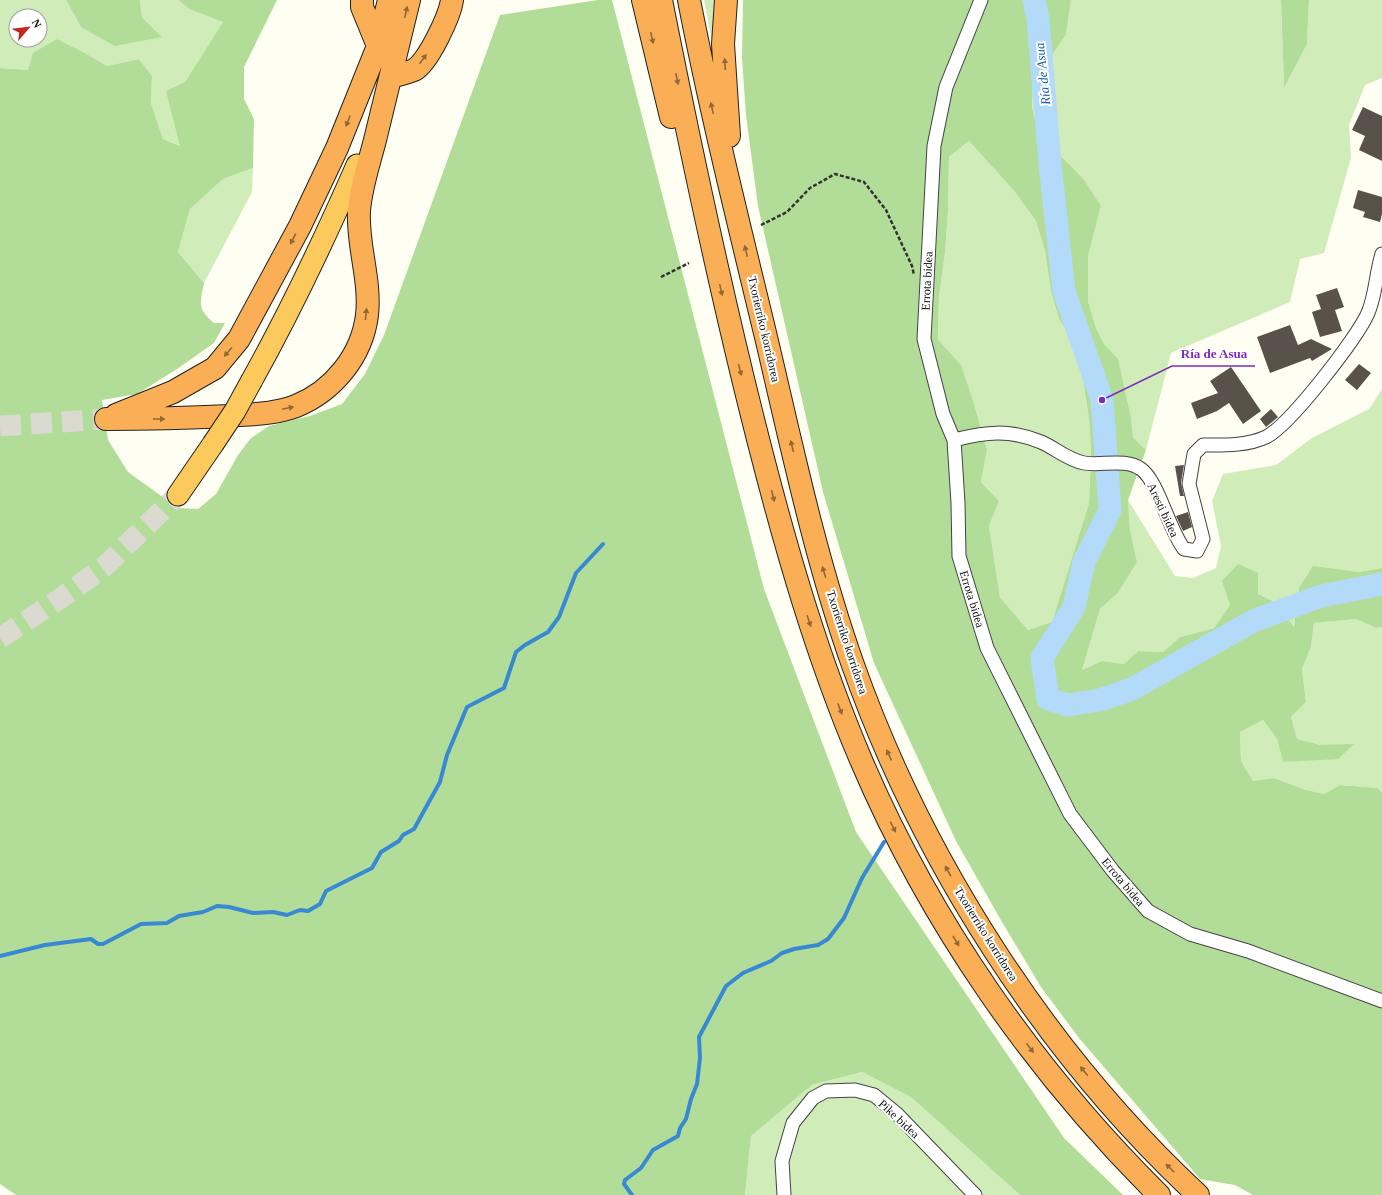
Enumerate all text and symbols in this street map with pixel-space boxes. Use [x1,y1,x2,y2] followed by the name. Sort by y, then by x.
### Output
[403,6,409,18] one-way arrow
[8,8,48,48] north arrow
[30,17,44,30] text: N
[649,32,655,44] one-way arrow
[1032,42,1053,107] water label: Ría de Asua
[419,54,428,65] one-way arrow
[721,58,728,70] one-way arrow
[675,73,681,86] one-way arrow
[708,102,714,114] one-way arrow
[344,116,350,128] one-way arrow
[290,233,296,245] one-way arrow
[742,245,748,257] one-way arrow
[918,251,936,311] street label: Errota bidea
[745,275,783,384] street label: Txorierriko korridorea
[718,284,724,296] one-way arrow
[363,308,369,320] one-way arrow
[1172,341,1255,366] callout: Ría de Asua
[224,346,233,357] one-way arrow
[1181,346,1248,361] text: Ría de Asua
[737,364,743,376] one-way arrow
[282,404,294,410] one-way arrow
[153,416,166,422] one-way arrow
[789,440,795,452] one-way arrow
[1144,481,1182,540] street label: Aresti bidea
[770,490,776,502] one-way arrow
[821,565,827,577] one-way arrow
[957,569,988,630] street label: Errota bidea
[824,588,871,696] street label: Txorierriko korridorea
[806,615,812,627] one-way arrow
[838,703,844,715] one-way arrow
[886,750,892,761] one-way arrow
[890,822,896,833] one-way arrow
[1099,855,1148,910] street label: Errota bidea
[944,865,951,877] one-way arrow
[951,884,1021,984] street label: Txorierriko korridorea
[953,935,960,947] one-way arrow
[1026,1042,1035,1053] one-way arrow
[1079,1066,1088,1077] one-way arrow
[876,1097,923,1142] street label: Pike bidea
[1166,1163,1175,1173] one-way arrow

